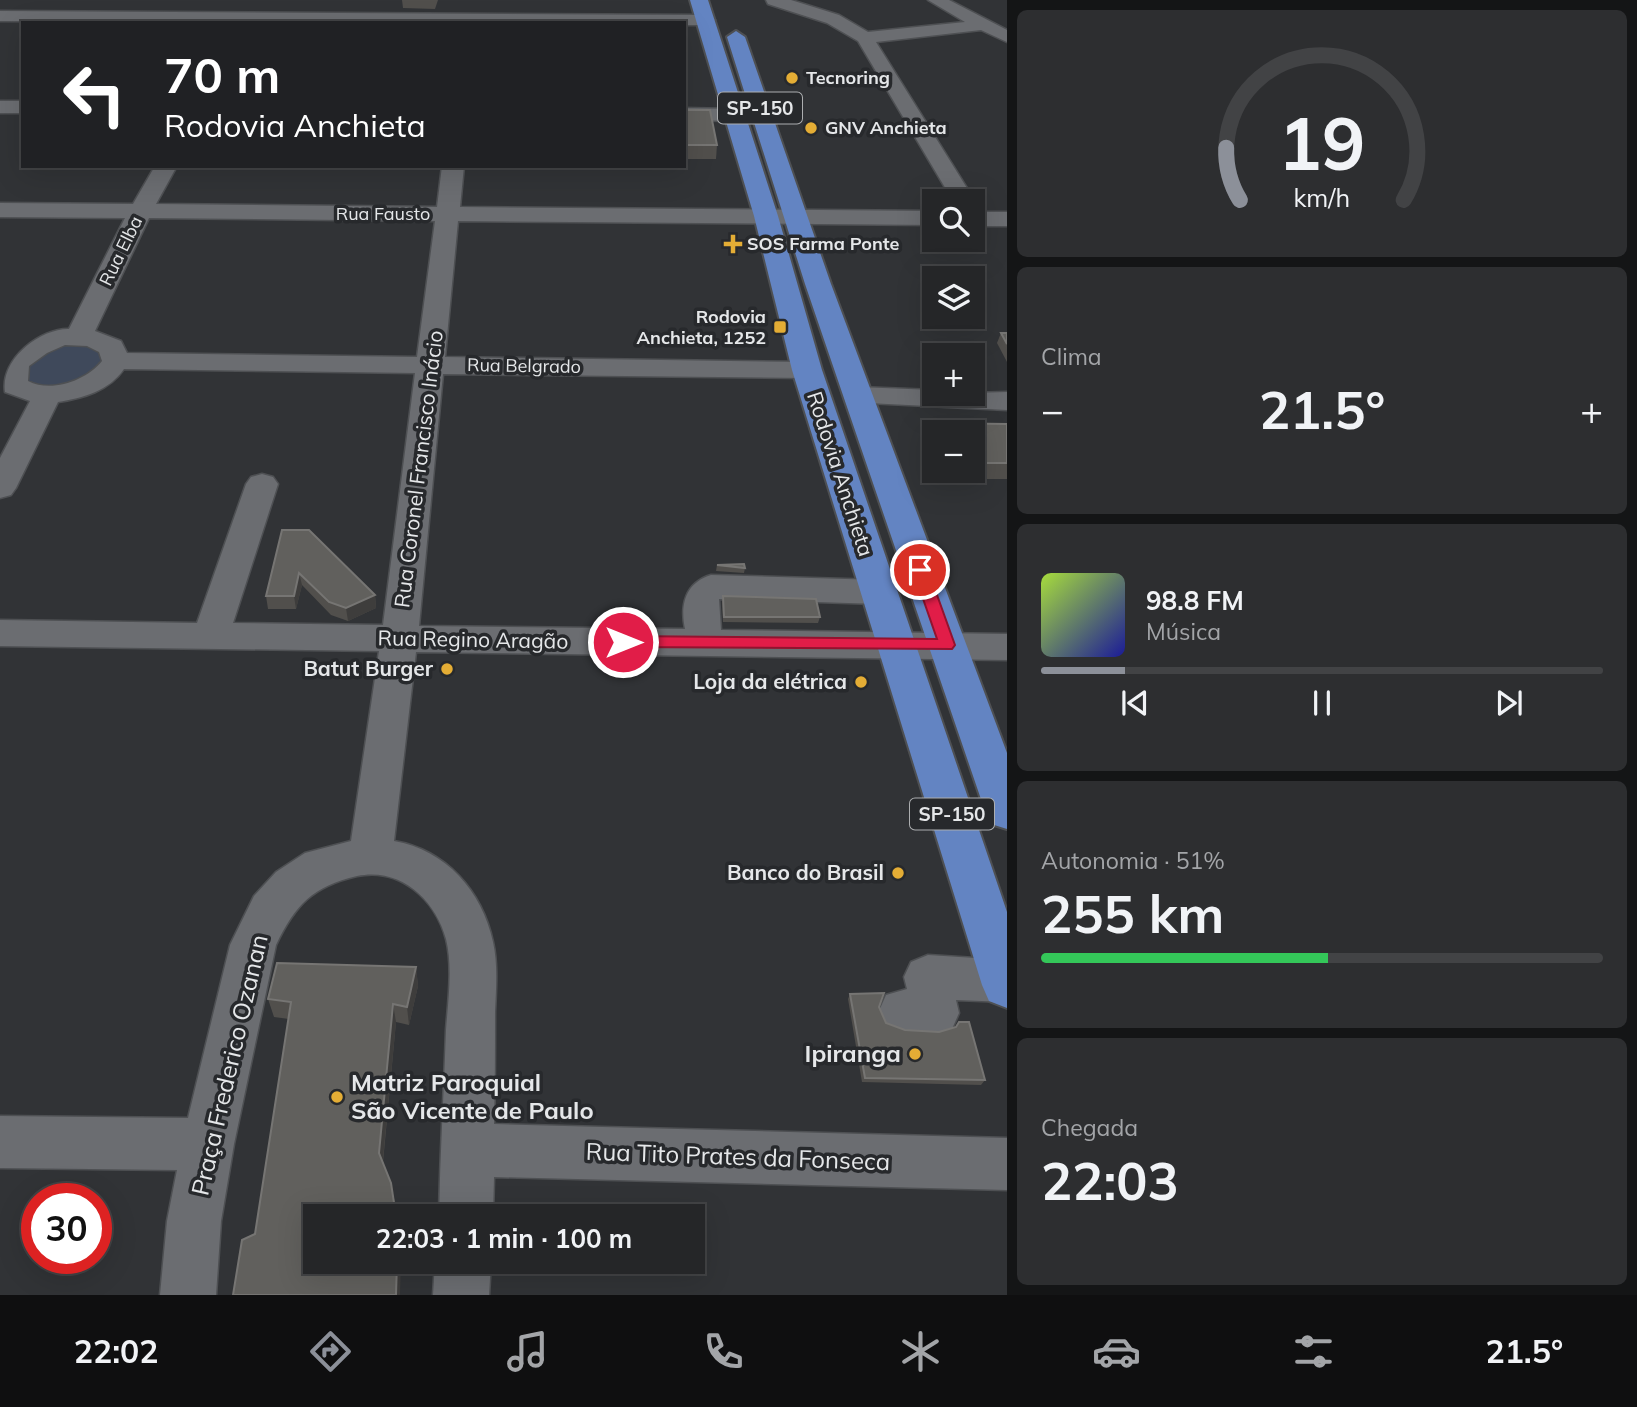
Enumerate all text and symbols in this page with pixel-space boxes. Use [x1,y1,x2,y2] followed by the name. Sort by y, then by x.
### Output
[164,44,280,105] text: 70 m
[49,49,140,140] icon: left
[806,66,890,89] place label: Tecnoring
[784,70,800,86] marker: Tecnoring
[718,92,802,124] road number: SP-150
[1278,97,1366,188] text: 19
[164,105,426,145] text: Rodovia Anchieta
[825,116,947,139] place label: GNV Anchieta
[803,120,819,136] marker: GNV Anchieta
[1294,181,1350,212] text: km/h
[922,189,985,483] map controls
[922,189,985,252] button: search
[336,202,430,225] street label: Rua Fausto
[94,212,147,289] street label: Rua Elba
[747,232,900,255] place label: SOS Farma Ponte
[725,236,741,252] marker: SOS Farma Ponte
[922,266,985,329] button: layers
[637,305,766,349] place label: Rodovia Anchieta, 1252
[772,319,788,335] marker: Rodovia Anchieta, 1252
[388,329,448,609] street label: Rua Coronel Francisco Inácio
[1041,342,1102,371] text: Clima
[922,343,985,406] button: +
[467,353,581,378] street label: Rua Belgrado
[1259,377,1385,442] text: 21.5°
[1041,386,1064,434] text: −
[1580,386,1603,434] text: +
[802,388,880,559] street label: Rodovia Anchieta
[922,420,985,483] button: −
[890,540,950,600] pin
[901,551,939,589] icon: arrive
[1146,584,1244,617] text: 98.8 FM
[586,605,660,679] position arrow
[1146,617,1221,646] text: Música
[377,624,569,654] street label: Rua Regino Aragão
[303,655,434,681] place label: Batut Burger
[439,661,455,677] marker: Batut Burger
[693,668,847,694] place label: Loja da elétrica
[853,674,869,690] marker: Loja da elétrica
[1116,684,1154,722] icon: previous
[1303,684,1341,722] icon: pause
[1490,684,1528,722] icon: next
[910,799,994,830] road number: SP-150
[1041,846,1225,875] text: Autonomia · 51%
[727,859,884,885] place label: Banco do Brasil
[890,865,906,881] marker: Banco do Brasil
[1041,881,1224,946] text: 255 km
[184,931,274,1198] street label: Praça Frederico Ozanan
[805,1038,901,1068] place label: Ipiranga
[907,1046,923,1062] marker: Ipiranga
[351,1067,594,1125] place label: Matriz Paroquial São Vicente de Paulo
[329,1089,345,1105] marker: Matriz Paroquial São Vicente de Paulo
[1041,1113,1138,1142] text: Chegada
[585,1136,891,1176] street label: Rua Tito Prates da Fonseca
[1041,1148,1179,1213] text: 22:03
[21,1183,112,1274] speed limit sign: 30
[376,1222,632,1255] text: 22:03 · 1 min · 100 m
[306,1327,355,1376] icon: directions
[503,1327,552,1376] icon: music
[699,1327,748,1376] icon: phone
[896,1327,945,1376] icon: climate
[1092,1327,1141,1376] icon: car
[1289,1327,1338,1376] icon: filters
[74,1331,159,1371] text: 22:02
[1485,1331,1563,1371] text: 21.5°

